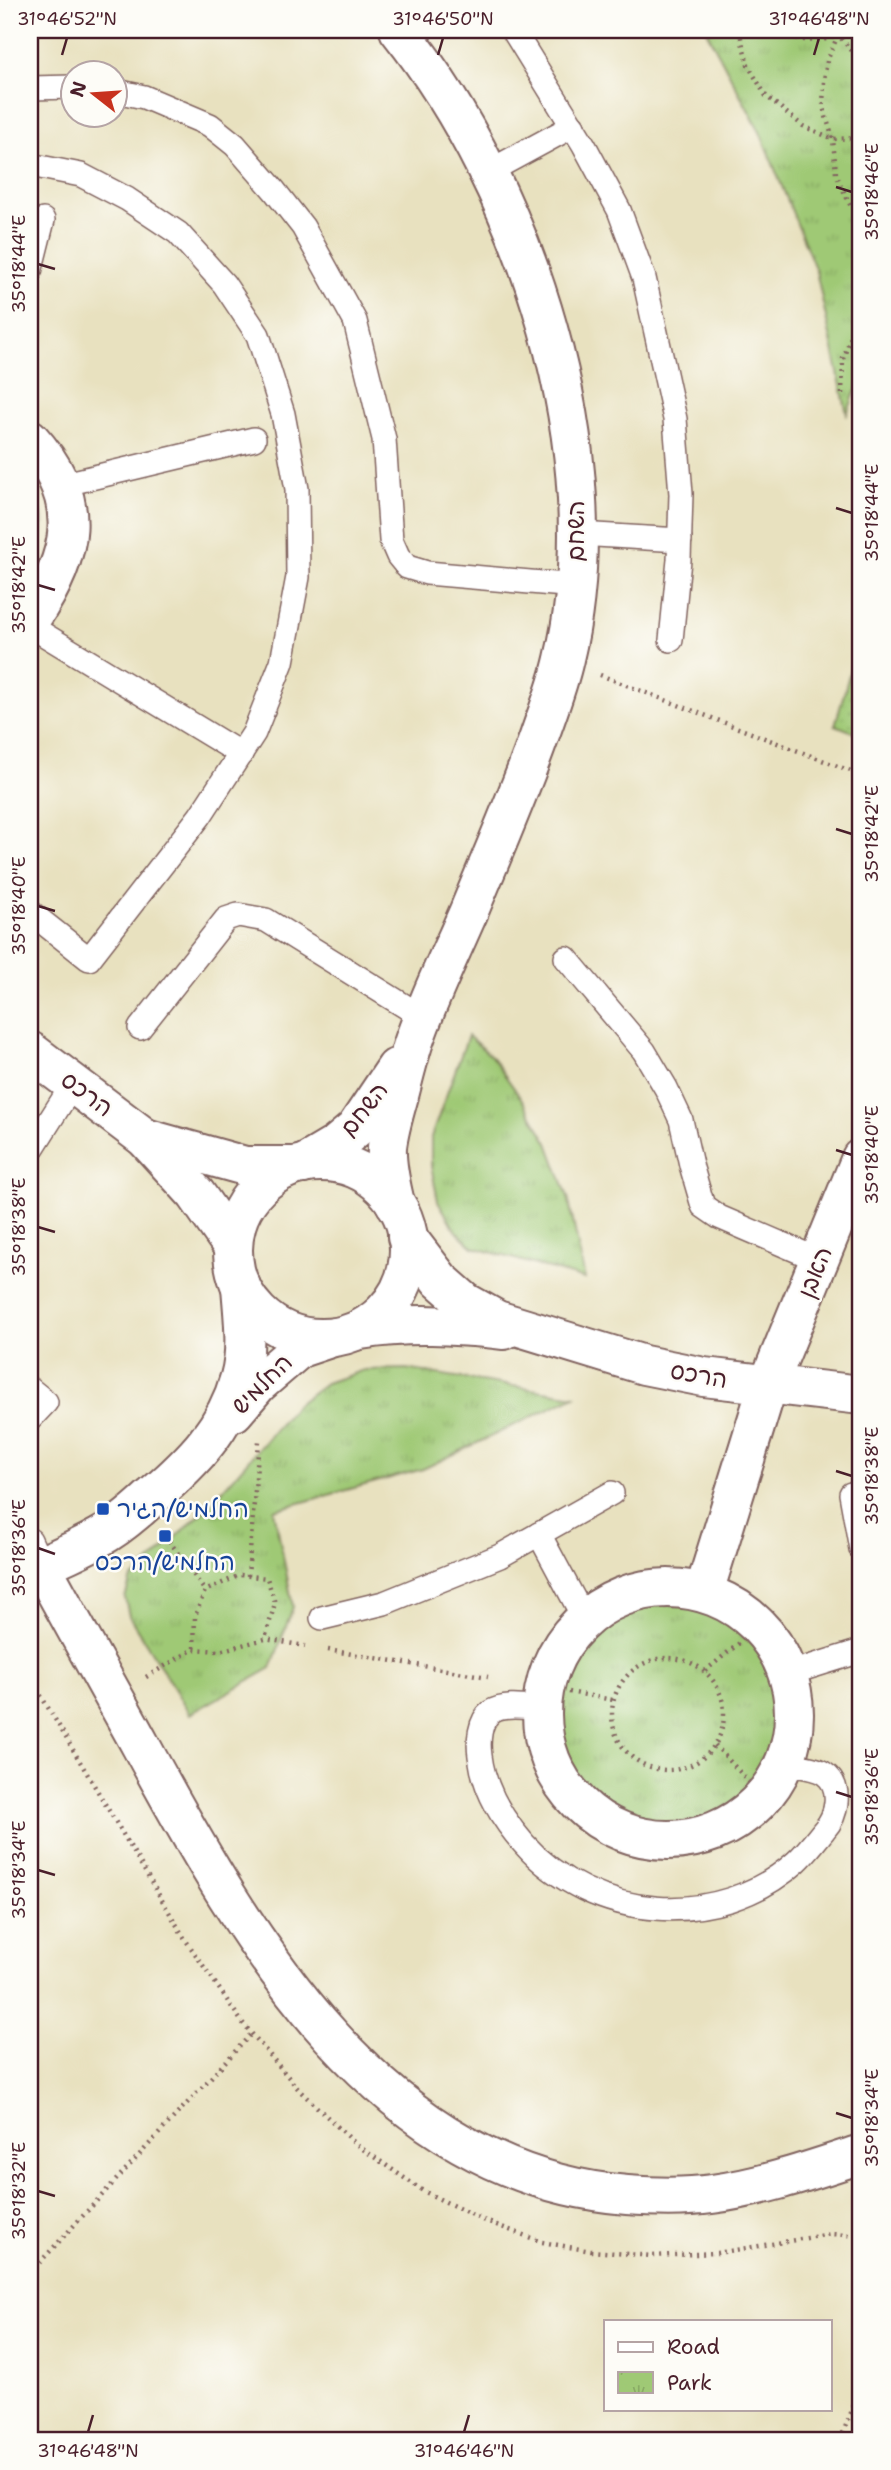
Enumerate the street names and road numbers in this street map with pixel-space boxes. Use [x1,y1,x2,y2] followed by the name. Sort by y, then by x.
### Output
[560,500,592,562] street label: השחם
[54,1064,120,1124] street label: הרכס
[332,1075,396,1143] street label: השחם
[790,1241,840,1303] street label: האבן
[225,1347,299,1421] street label: החלמיש
[668,1354,730,1396] street label: הרכס

